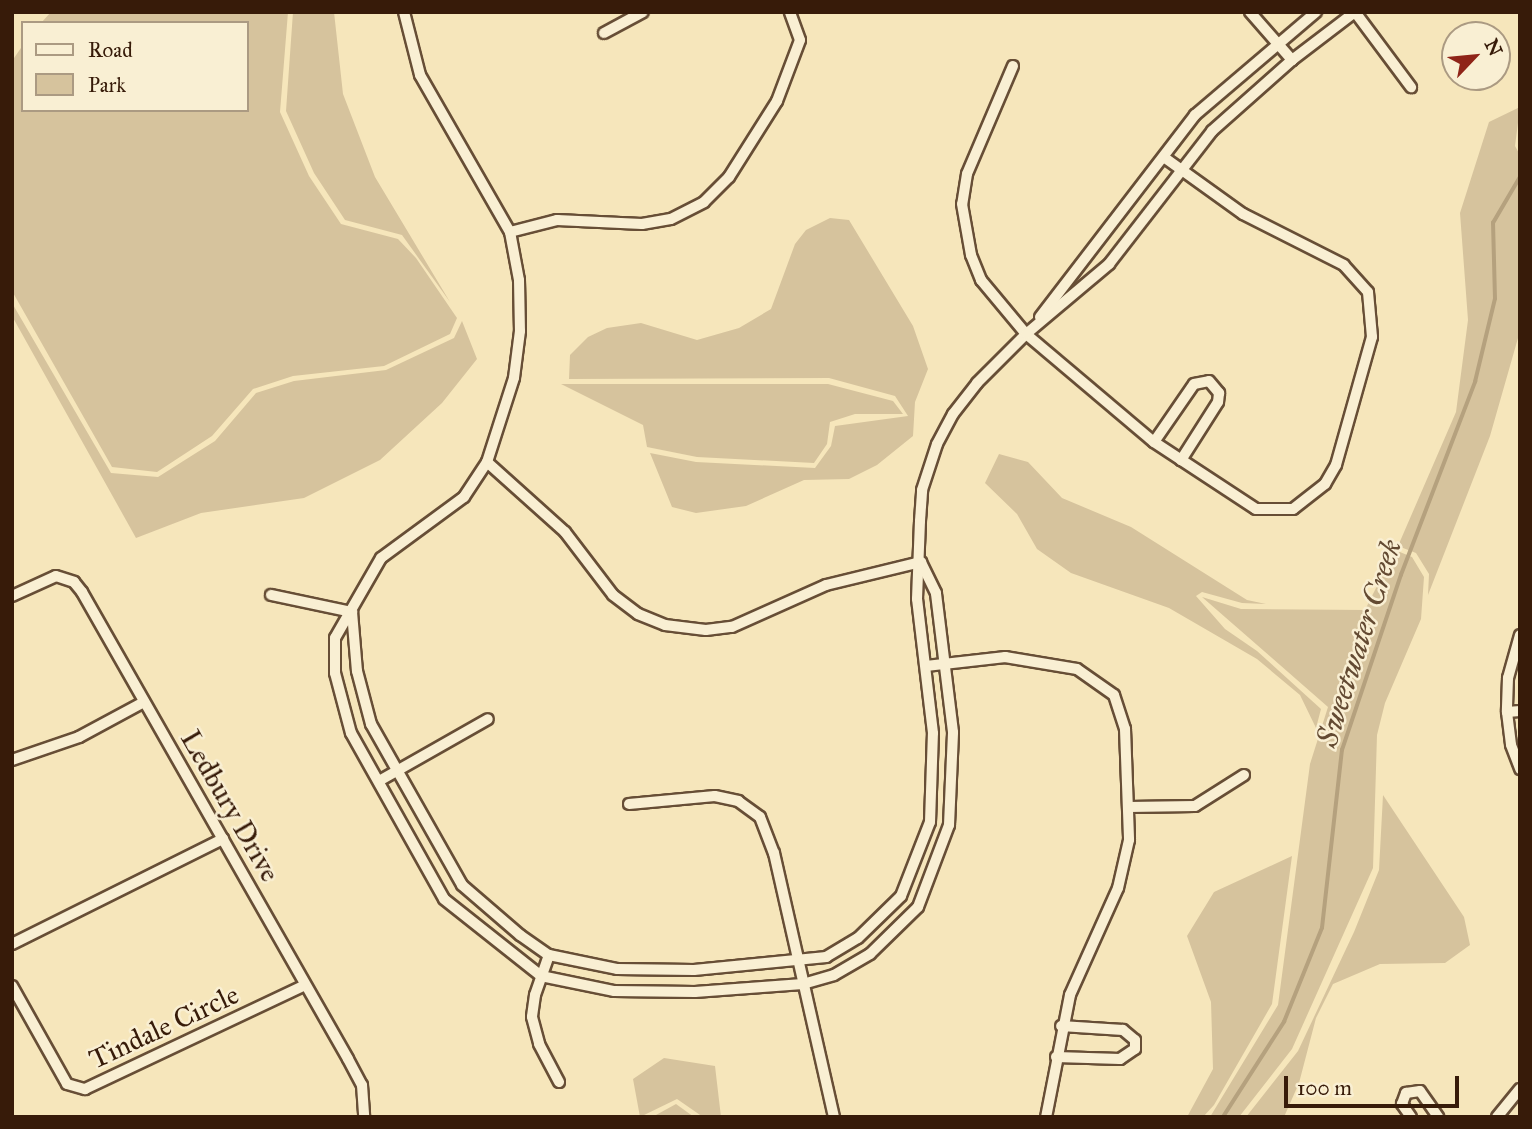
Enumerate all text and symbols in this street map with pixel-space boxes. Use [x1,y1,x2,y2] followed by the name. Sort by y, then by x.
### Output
[21,21,248,112] legend
[1441,21,1511,91] north arrow
[1480,35,1507,60] text: N
[88,37,133,63] text: Road
[88,72,126,98] text: Park
[1309,535,1409,751] water label: Sweetwater Creek
[173,724,287,888] street label: Ledbury Drive
[84,978,244,1076] street label: Tindale Circle
[1287,1062,1462,1106] scale bar
[1297,1075,1352,1101] text: 100 m

